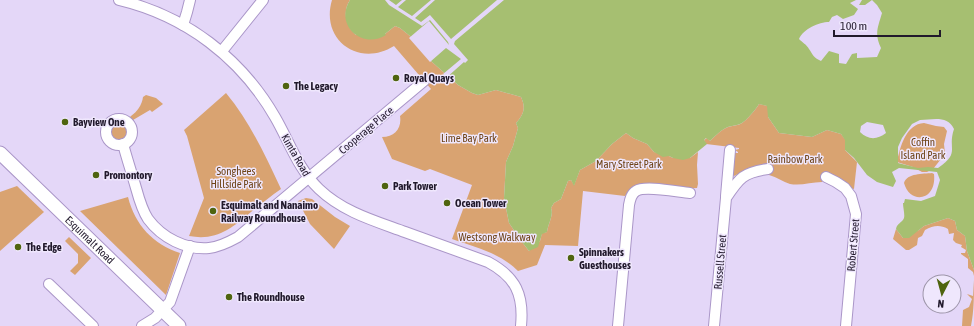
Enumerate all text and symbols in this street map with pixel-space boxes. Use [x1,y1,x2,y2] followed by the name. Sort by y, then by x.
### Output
[834,12,940,38] scale bar
[840,19,867,33] text: 100 m
[404,72,454,84] place label: Royal Quays
[391,73,401,83] marker: Royal Quays
[294,80,338,92] place label: The Legacy
[281,81,291,91] marker: The Legacy
[336,104,396,156] street label: Cooperage Place
[73,116,125,128] place label: Bayview One
[60,117,70,127] marker: Bayview One
[279,132,313,178] street label: Kimta Road
[441,132,497,144] park label: Lime Bay Park
[900,136,946,161] park label: Coffin Island Park
[767,153,823,165] park label: Rainbow Park
[596,158,662,170] park label: Mary Street Park
[210,165,262,190] park label: Songhees Hillside Park
[104,169,153,181] place label: Promontory
[91,170,101,180] marker: Promontory
[393,180,438,192] place label: Park Tower
[380,181,390,191] marker: Park Tower
[455,197,507,209] place label: Ocean Tower
[442,198,452,208] marker: Ocean Tower
[221,199,318,224] place label: Esquimalt and Nanaimo Railway Roundhouse
[208,206,218,216] marker: Esquimalt and Nanaimo Railway Roundhouse
[63,214,117,266] street label: Esquimalt Road
[845,218,861,272] street label: Robert Street
[459,231,536,243] park label: Westsong Walkway
[712,234,728,290] street label: Russell Street
[26,241,62,253] place label: The Edge
[13,242,23,252] marker: The Edge
[579,246,631,271] place label: Spinnakers Guesthouses
[566,253,576,263] marker: Spinnakers Guesthouses
[922,274,962,314] north arrow
[237,291,305,303] place label: The Roundhouse
[224,292,234,302] marker: The Roundhouse
[937,298,945,310] text: N

